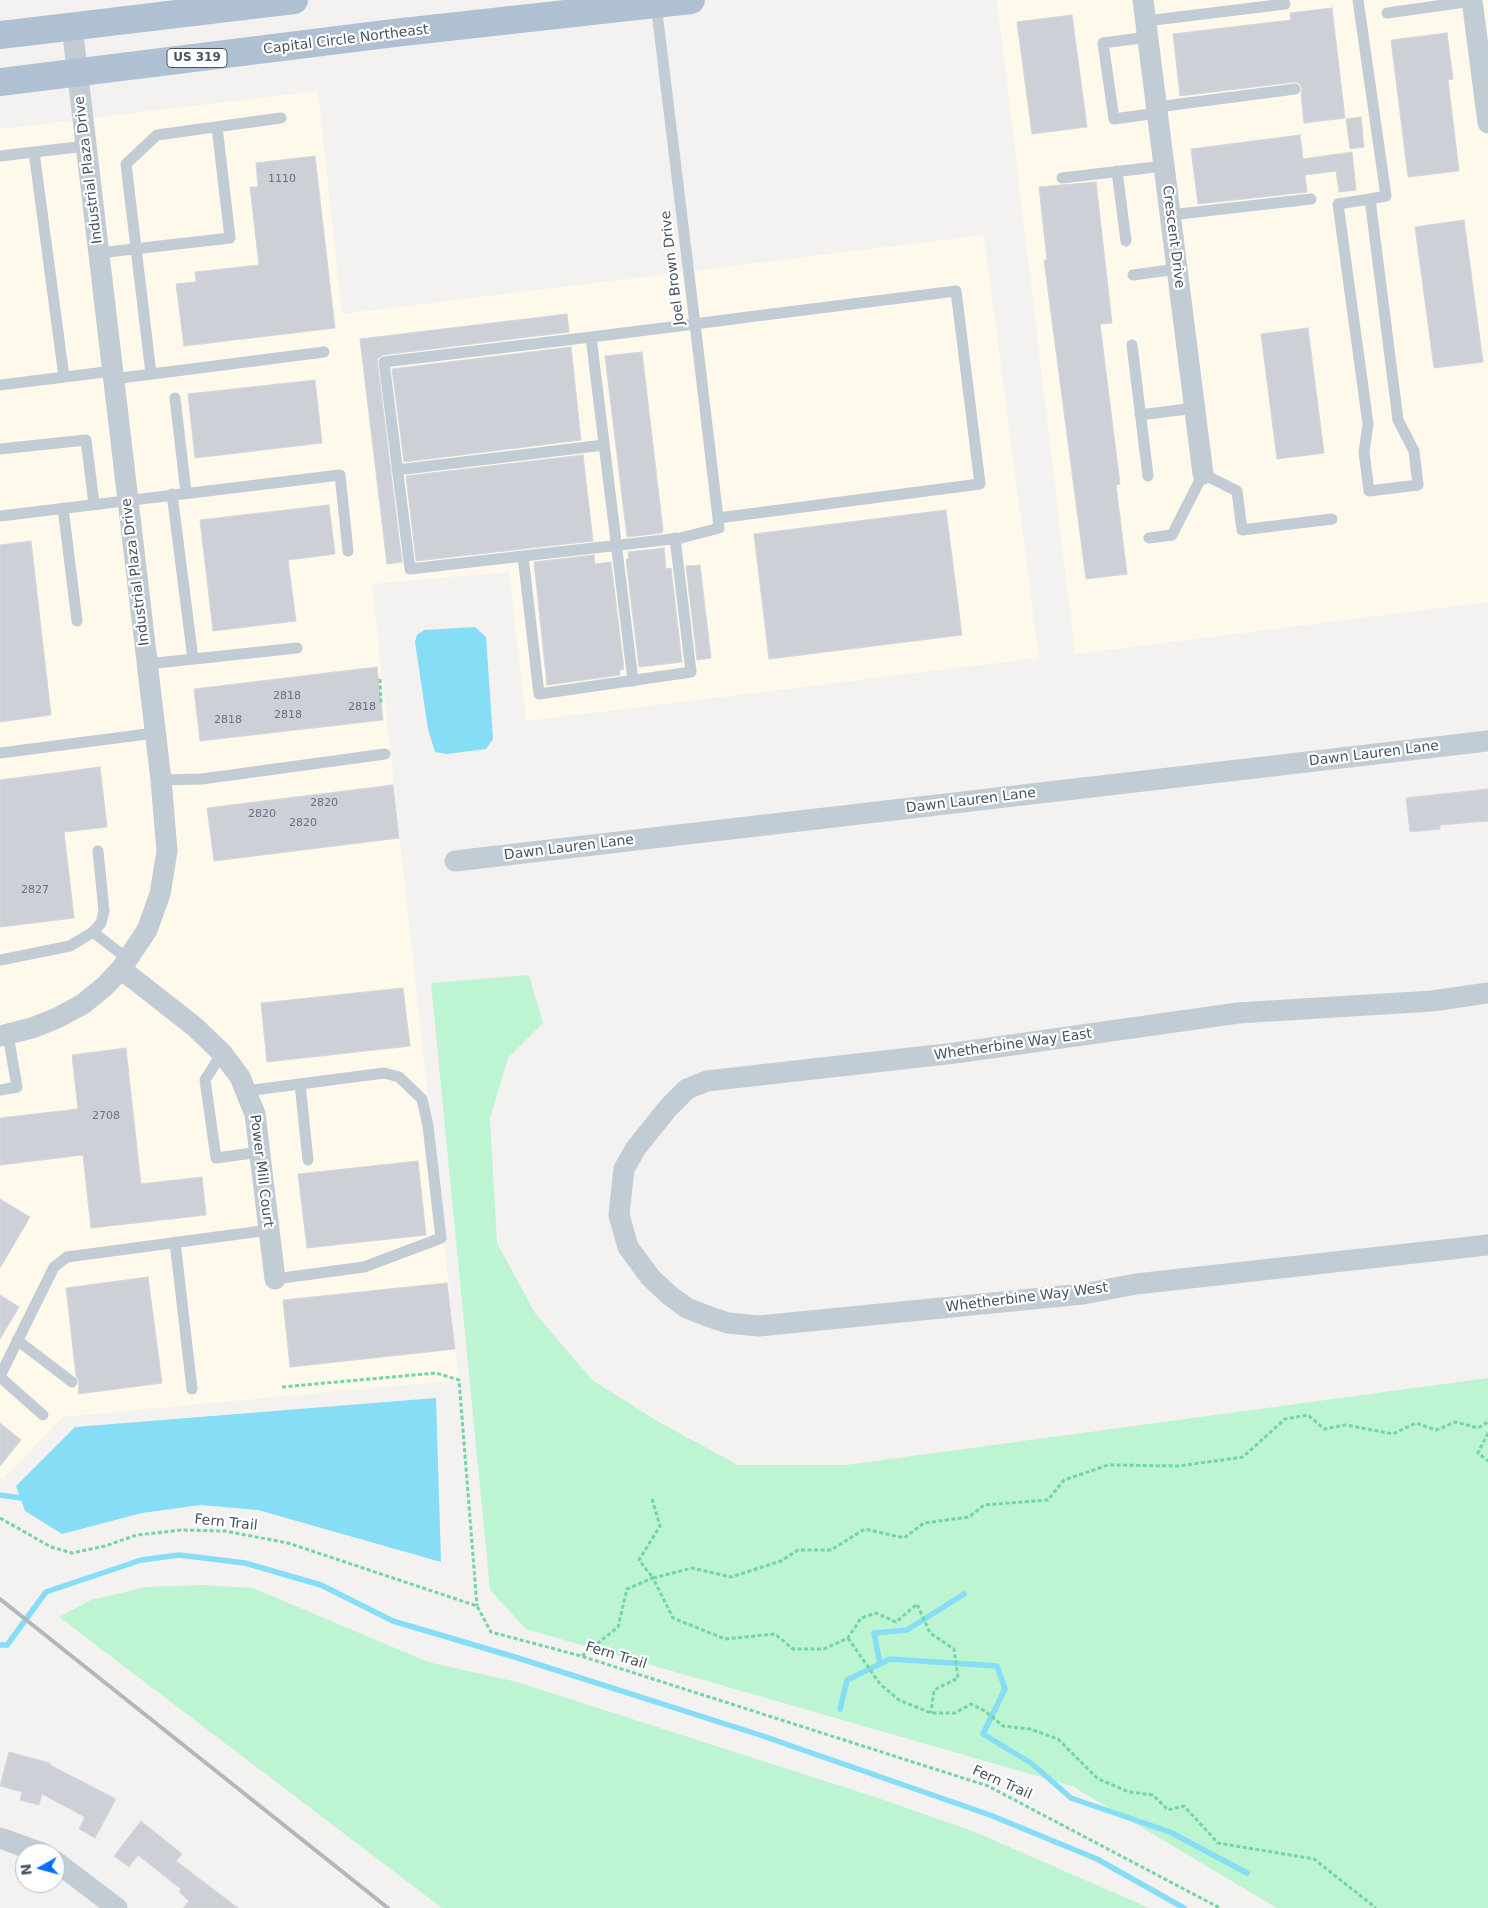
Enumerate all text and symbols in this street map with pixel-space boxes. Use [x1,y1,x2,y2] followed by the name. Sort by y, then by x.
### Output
[262,22,430,58] street label: Capital Circle Northeast
[167,48,227,68] road number: US 319
[72,95,106,245] street label: Industrial Plaza Drive
[268,172,296,186] house number: 1110
[1158,185,1188,289] street label: Crescent Drive
[658,210,688,326] street label: Joel Brown Drive
[119,497,153,647] street label: Industrial Plaza Drive
[273,689,301,703] house number: 2818
[348,700,376,714] house number: 2818
[274,708,302,722] house number: 2818
[214,713,242,727] house number: 2818
[1308,738,1440,770] street label: Dawn Lauren Lane
[905,785,1037,817] street label: Dawn Lauren Lane
[310,796,338,810] house number: 2820
[248,807,276,821] house number: 2820
[289,816,317,830] house number: 2820
[503,832,635,864] street label: Dawn Lauren Lane
[21,883,49,897] house number: 2827
[933,1026,1093,1064] street label: Whetherbine Way East
[92,1109,120,1123] house number: 2708
[246,1114,276,1228] street label: Power Mill Court
[945,1280,1109,1316] street label: Whetherbine Way West
[194,1511,258,1535] street label: Fern Trail
[583,1639,649,1673] street label: Fern Trail
[970,1762,1034,1804] street label: Fern Trail
[15,1843,65,1893] north arrow
[17,1863,35,1876] text: N

